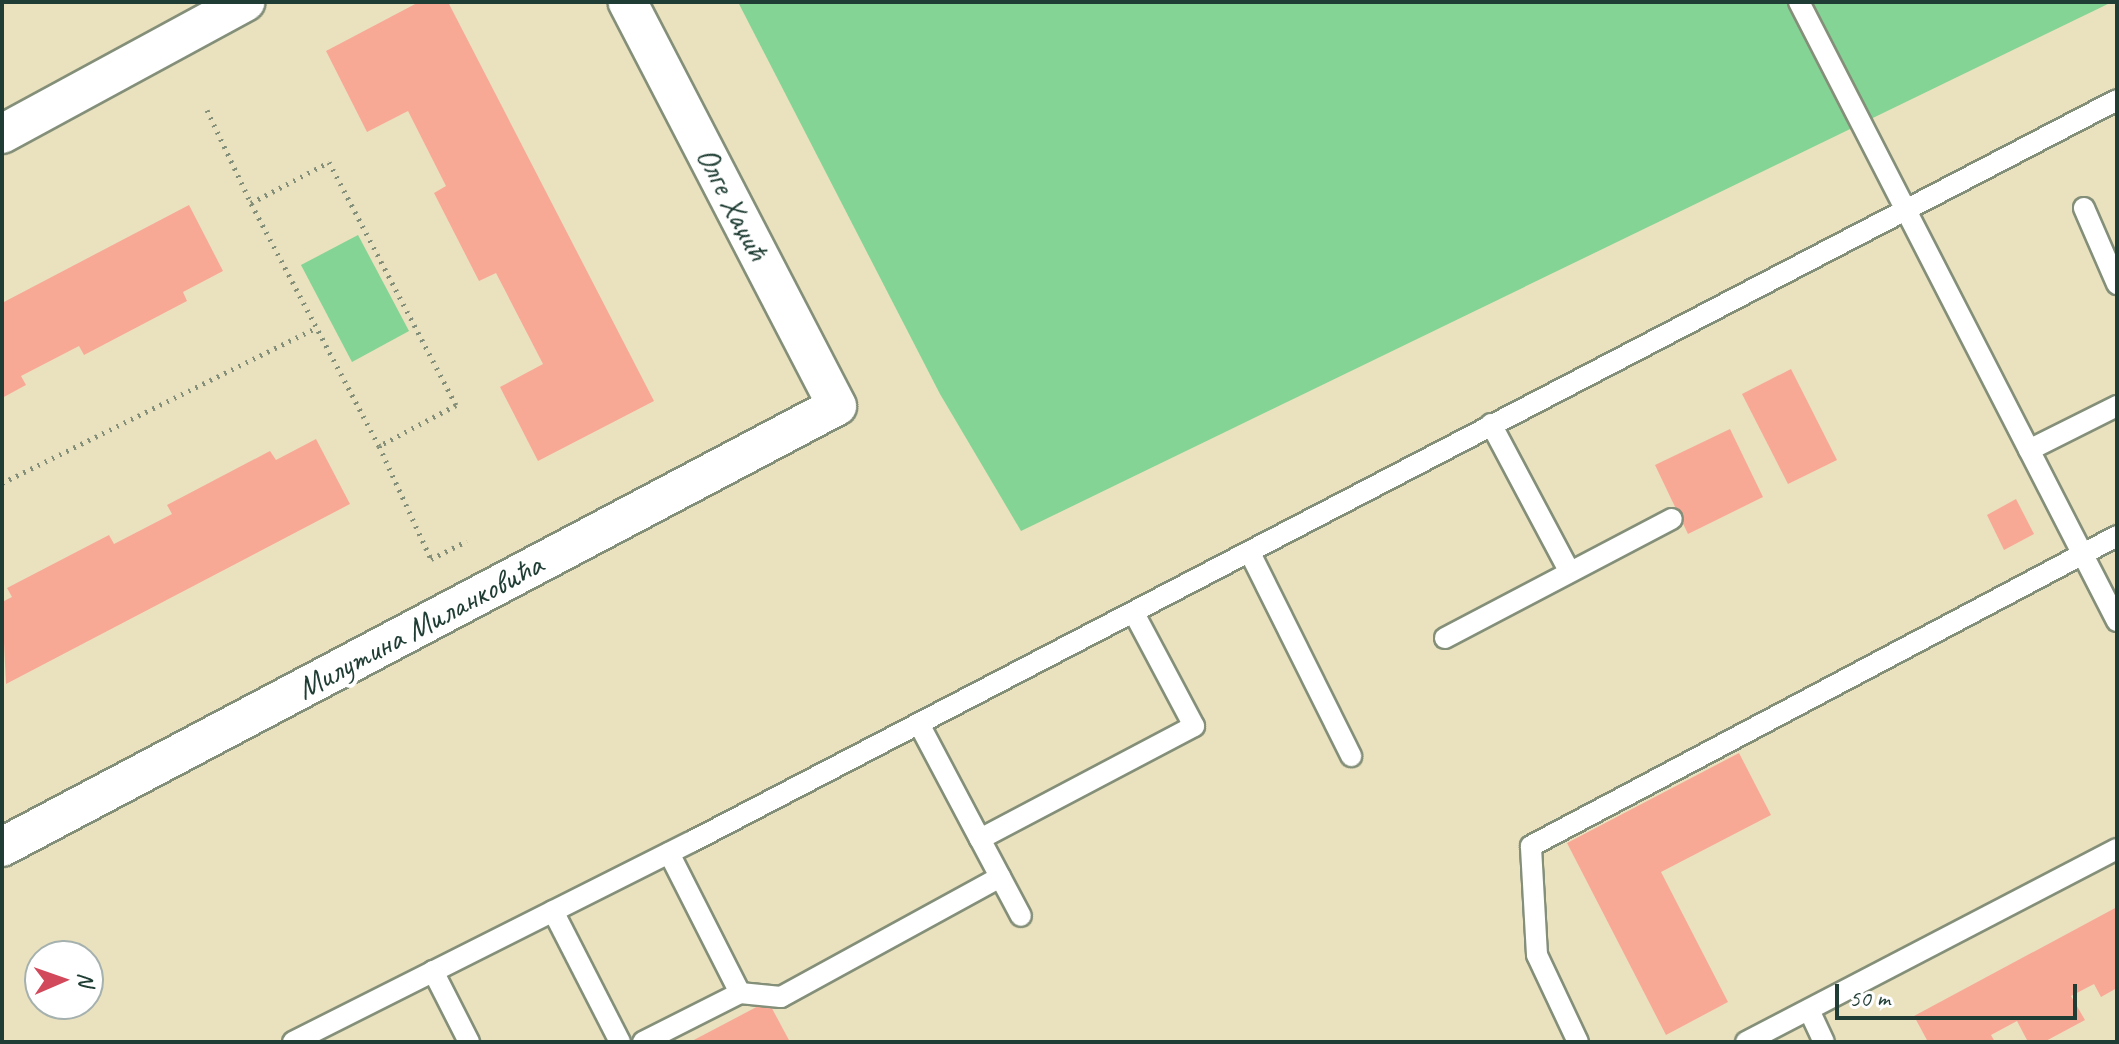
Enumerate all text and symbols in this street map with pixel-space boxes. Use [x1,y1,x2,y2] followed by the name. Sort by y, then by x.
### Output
[687,141,777,267] street label: Олге Хаџић
[293,547,547,707] street label: Милутина Миланковића
[24,940,104,1020] north arrow
[1839,968,2081,1018] scale bar
[72,972,100,987] text: N
[1849,983,1890,1013] text: 50 m

